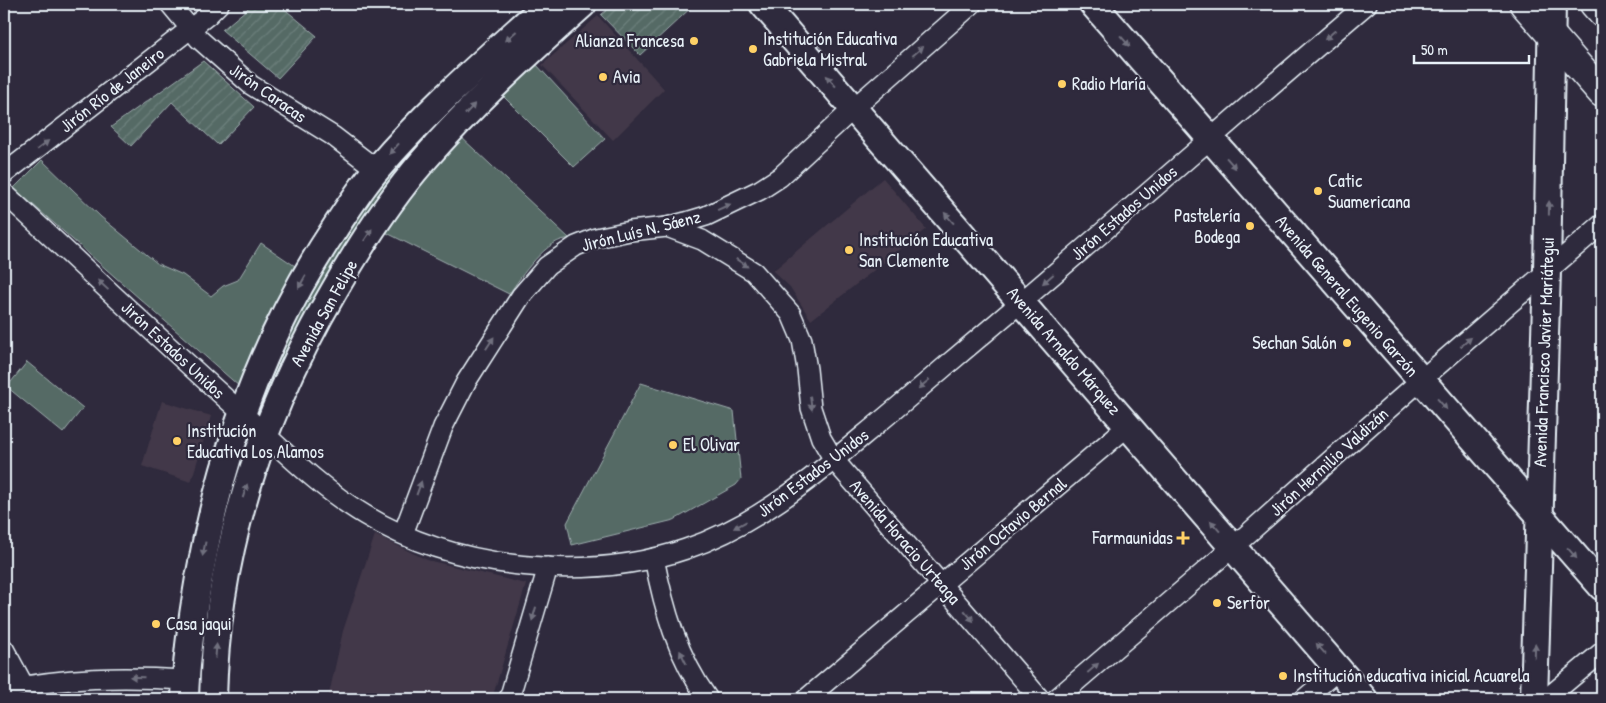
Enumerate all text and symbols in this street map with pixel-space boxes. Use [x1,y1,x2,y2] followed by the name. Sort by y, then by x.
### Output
[763,26,897,72] place label: Institución Educativa Gabriela Mistral
[575,28,684,53] place label: Alianza Francesa
[1323,30,1336,41] one-way arrow
[505,31,518,42] one-way arrow
[1414,32,1528,64] scale bar
[1119,34,1130,47] one-way arrow
[688,35,700,47] marker: Alianza Francesa
[1421,39,1448,60] text: 50 m
[54,41,169,138] street label: Jirón Río de Janeiro
[747,43,759,55] marker: Institución Educativa Gabriela Mistral
[911,46,924,57] one-way arrow
[225,57,312,128] street label: Jirón Caracas
[613,64,640,89] place label: Avia
[597,71,609,83] marker: Avia
[1072,71,1145,96] place label: Radio María
[825,76,837,88] one-way arrow
[1056,78,1068,90] marker: Radio María
[464,104,476,116] one-way arrow
[36,140,50,150] one-way arrow
[388,143,400,155] one-way arrow
[1225,157,1237,169] one-way arrow
[1065,159,1182,266] street label: Jirón Estados Unidos
[1328,168,1410,214] place label: Catic Suamericana
[1312,185,1324,197] marker: Catic Suamericana
[1545,200,1553,216] one-way arrow
[717,203,731,211] one-way arrow
[1174,203,1240,249] place label: Pastelería Bodega
[579,204,703,257] street label: Jirón Luís N. Sáenz
[1270,209,1425,382] street label: Avenida General Eugenio Garzón
[943,211,954,224] one-way arrow
[1244,220,1256,232] marker: Pastelería Bodega
[859,227,993,273] place label: Institución Educativa San Clemente
[363,228,373,242] one-way arrow
[1527,236,1560,467] street label: Avenida Francisco Javier Mariátegui
[843,244,855,256] marker: Institución Educativa San Clemente
[284,255,363,371] street label: Avenida San Felipe
[735,258,748,268] one-way arrow
[1042,274,1055,285] one-way arrow
[298,275,306,290] one-way arrow
[98,279,110,291] one-way arrow
[1002,281,1127,421] street label: Avenida Arnaldo Márquez
[116,295,231,404] street label: Jirón Estados Unidos
[1252,330,1337,355] place label: Sechan Salón
[486,336,495,349] one-way arrow
[1459,336,1472,347] one-way arrow
[1341,337,1353,349] marker: Sechan Salón
[918,379,931,390] one-way arrow
[807,395,815,411] one-way arrow
[1436,398,1447,410] one-way arrow
[1264,401,1394,522] street label: Jirón Hermilio Valdizán
[187,418,324,464] place label: Institución Educativa Los Alamos
[752,422,874,523] street label: Jirón Estados Unidos
[683,432,740,457] place label: El Olivar
[171,435,183,447] marker: Institución Educativa Los Alamos
[667,439,679,451] marker: El Olivar
[954,471,1072,576] street label: Jirón Octavio Bernal
[844,474,967,609] street label: Avenida Horacio Urteaga
[416,481,423,496] one-way arrow
[242,484,250,499] one-way arrow
[1210,520,1221,532] one-way arrow
[733,521,747,529] one-way arrow
[1092,525,1173,550] place label: Farmaunidas
[1177,532,1189,544] marker: Farmaunidas
[200,541,208,556] one-way arrow
[1567,546,1578,559] one-way arrow
[1227,590,1270,615] place label: Serfor
[1211,597,1223,609] marker: Serfor
[530,607,538,622] one-way arrow
[964,609,975,622] one-way arrow
[166,611,232,636] place label: Casa jaqui
[150,618,162,630] marker: Casa jaqui
[212,642,220,658] one-way arrow
[1531,642,1539,658] one-way arrow
[1316,643,1327,655] one-way arrow
[679,650,687,665] one-way arrow
[1086,662,1099,673] one-way arrow
[1293,663,1530,688] place label: Institución educativa inicial Acuarela
[1277,670,1289,682] marker: Institución educativa inicial Acuarela
[128,673,144,681] one-way arrow

